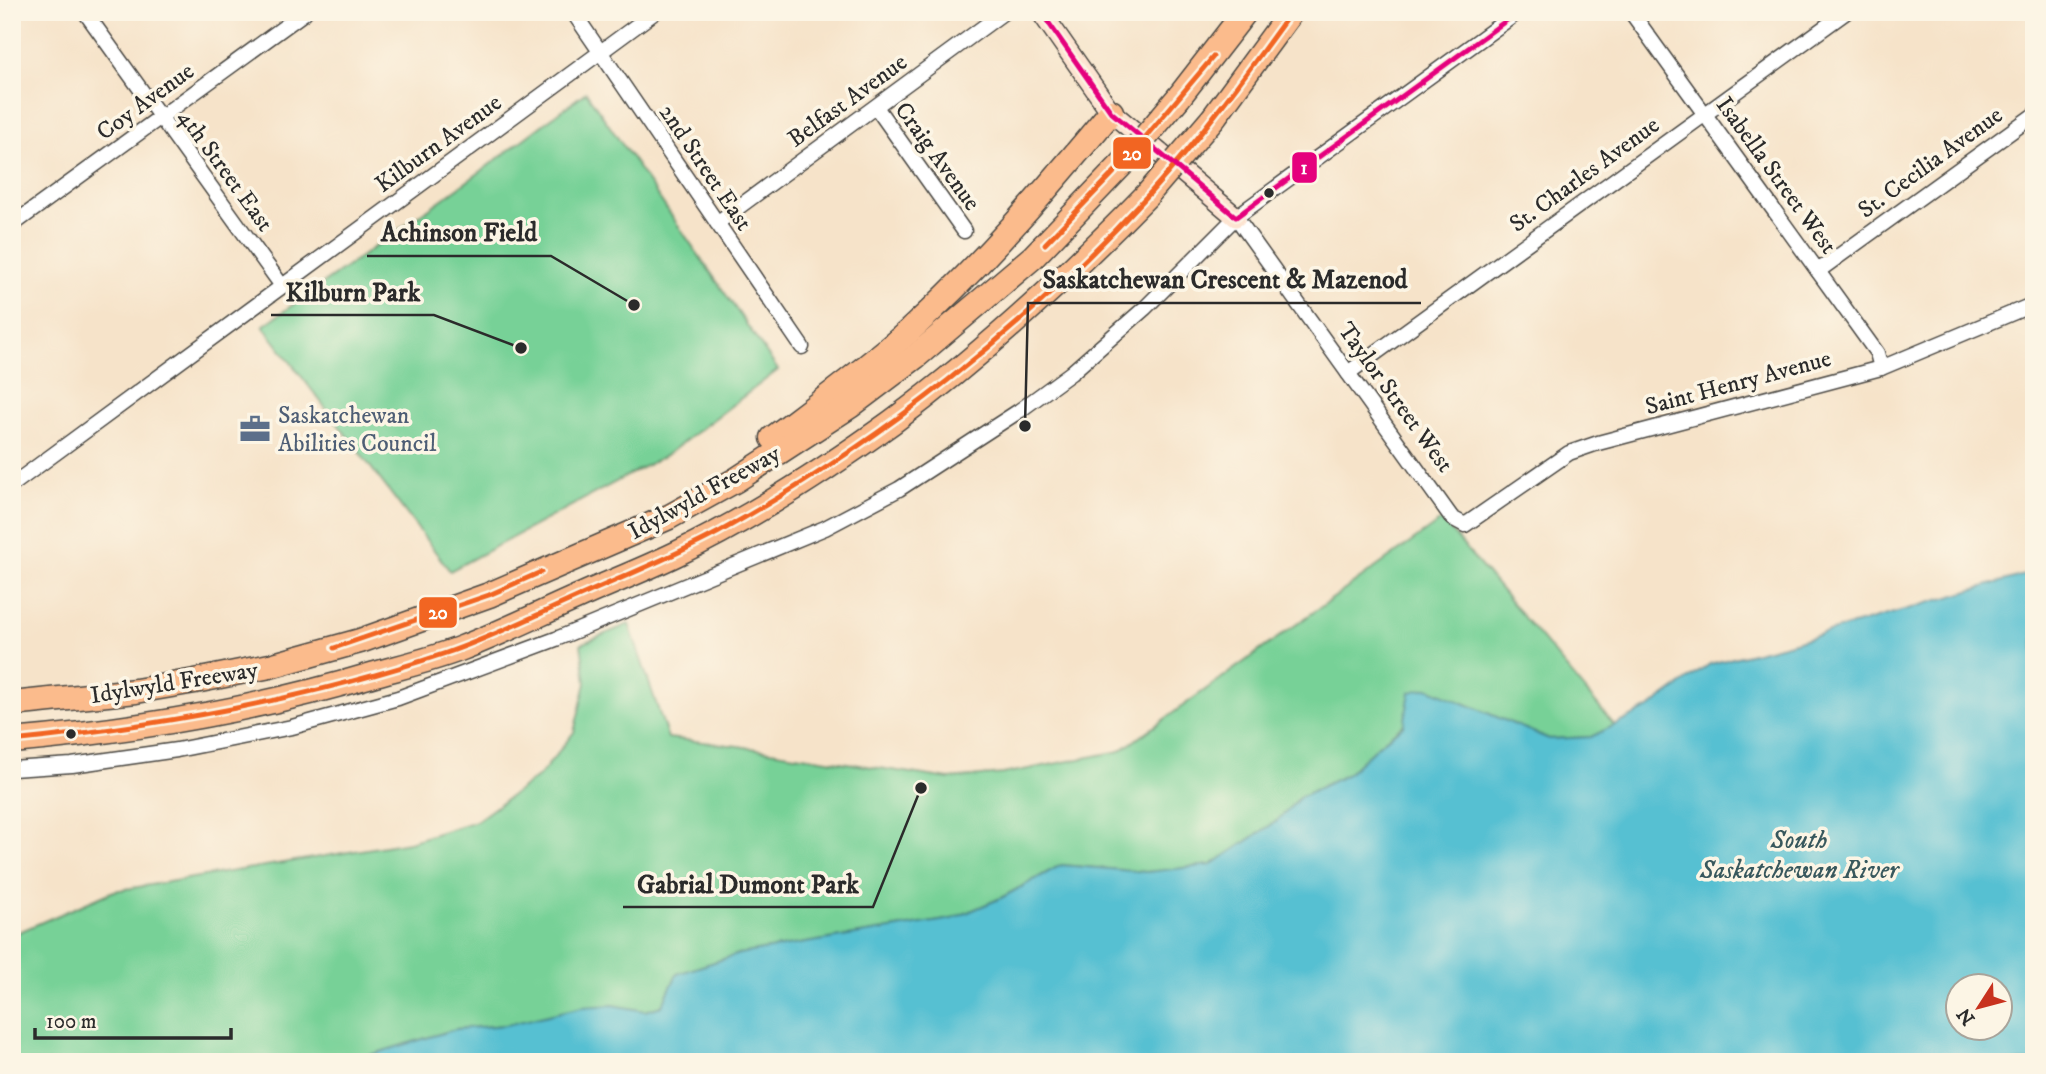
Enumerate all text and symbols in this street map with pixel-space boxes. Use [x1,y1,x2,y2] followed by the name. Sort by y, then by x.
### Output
[782,47,913,154] street label: Belfast Avenue
[91,56,200,147] street label: Coy Avenue
[370,88,508,200] street label: Kilburn Avenue
[1709,91,1844,260] street label: Isabella Street West
[888,96,987,217] street label: Craig Avenue
[652,99,759,237] street label: 2nd Street East
[1852,100,2009,225] street label: St. Cecilia Avenue
[171,104,280,238] street label: 4th Street East
[1504,110,1665,239] street label: St. Charles Avenue
[1112,136,1152,170] line badge: 20
[1122,143,1142,166] text: 20
[1291,151,1318,184] line badge: 1
[1301,157,1308,180] text: 1
[1262,186,1276,200] unlabelled marker
[367,209,551,256] callout: Achinson Field
[380,217,538,250] text: Achinson Field
[1028,256,1421,303] callout: Saskatchewan Crescent & Mazenod
[1042,264,1409,297] text: Saskatchewan Crescent & Mazenod
[271,268,434,315] callout: Kilburn Park
[286,277,422,310] text: Kilburn Park
[1331,317,1460,479] street label: Taylor Street West
[1642,344,1835,422] street label: Saint Henry Avenue
[278,401,437,459] place label: Saskatchewan Abilities Council
[238,412,272,446] office icon: Saskatchewan Abilities Council
[623,438,786,547] street label: Idylwyld Freeway
[418,596,458,629] line badge: 20
[428,602,448,625] text: 20
[88,655,261,711] street label: Idylwyld Freeway
[64,727,78,741] unlabelled marker
[1699,824,1900,887] water label: South Saskatchewan River
[623,860,873,907] callout: Gabrial Dumont Park
[637,869,860,902] text: Gabrial Dumont Park
[1944,972,2014,1042] north arrow
[35,997,231,1041] scale bar
[1952,1003,1980,1029] text: N
[46,1009,97,1035] text: 100 m

